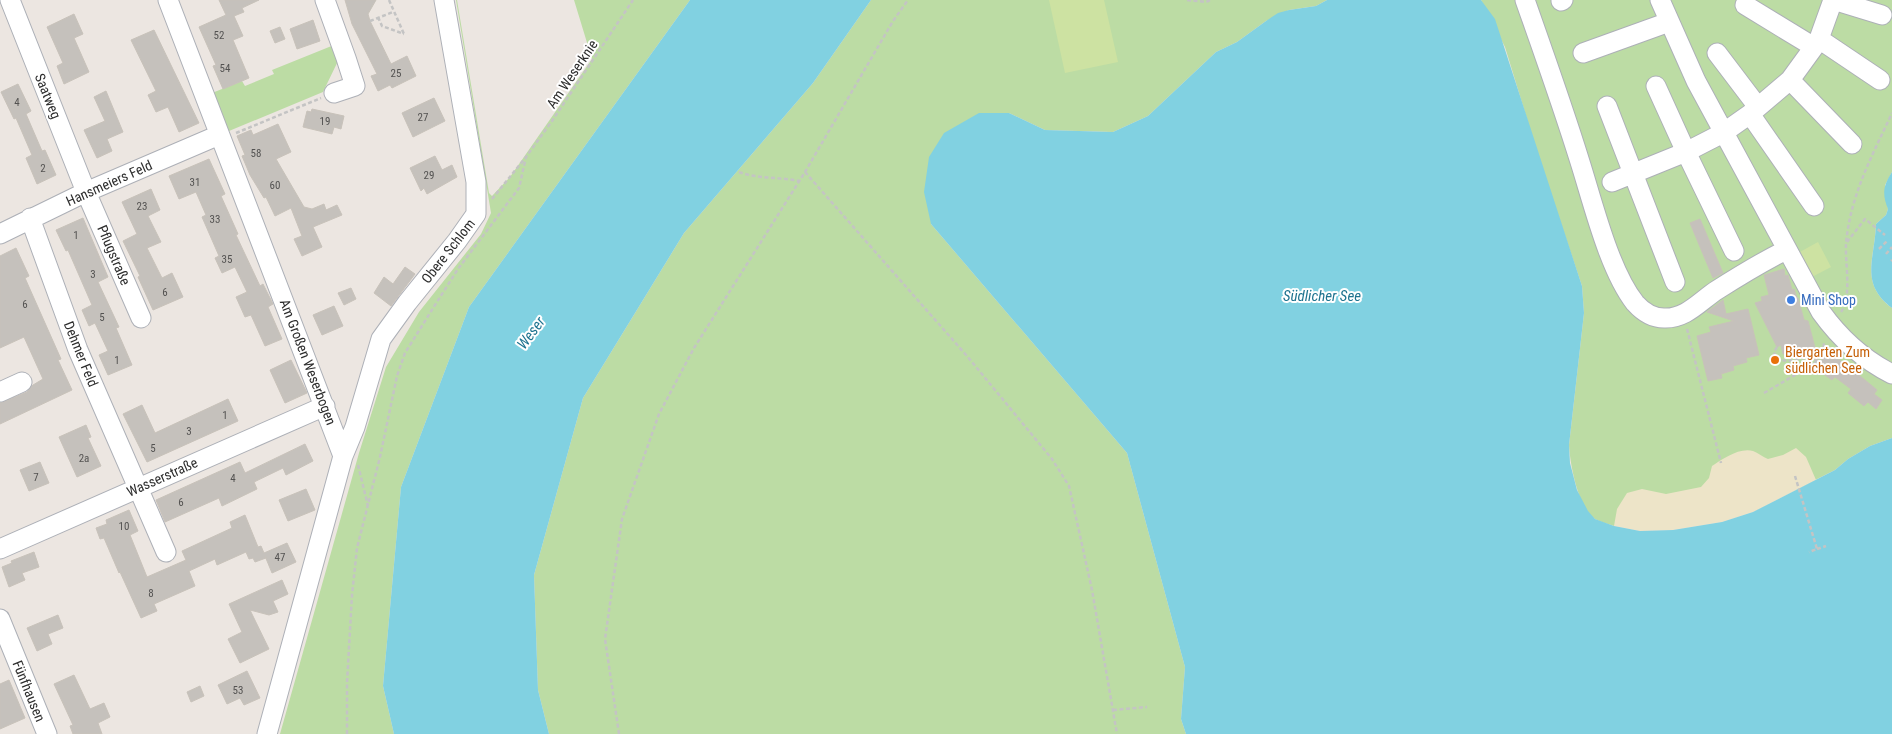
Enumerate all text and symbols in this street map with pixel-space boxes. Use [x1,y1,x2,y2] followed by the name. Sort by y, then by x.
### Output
[214,29,224,42] house number: 52
[543,36,601,111] street label: Am Weserknie
[220,62,231,75] house number: 54
[391,67,401,80] house number: 25
[32,71,64,121] street label: Saatweg
[14,96,20,109] house number: 4
[418,111,428,124] house number: 27
[320,115,330,128] house number: 19
[251,147,261,160] house number: 58
[63,157,155,209] street label: Hansmeiers Feld
[40,162,46,175] house number: 2
[424,169,434,182] house number: 29
[190,176,200,189] house number: 31
[270,179,280,192] house number: 60
[137,200,147,213] house number: 23
[210,213,220,226] house number: 33
[418,216,478,286] street label: Obere Schlom
[94,223,134,288] street label: Pflugstraße
[73,229,79,242] house number: 1
[222,253,232,266] house number: 35
[90,268,96,281] house number: 3
[162,286,168,299] house number: 6
[1283,287,1361,305] water label: Südlicher See
[1801,292,1856,308] place label: Mini Shop
[1785,294,1797,306] marker: Mini Shop
[277,297,339,427] street label: Am Großen Weserbogen
[22,298,28,311] house number: 6
[99,311,105,324] house number: 5
[513,313,549,353] water label: Weser
[61,319,101,389] street label: Dehmer Feld
[1785,344,1870,376] place label: Biergarten Zum südlichen See
[114,354,120,367] house number: 1
[1769,354,1781,366] marker: Biergarten Zum südlichen See
[222,409,228,422] house number: 1
[186,425,192,438] house number: 3
[150,442,156,455] house number: 5
[79,452,89,465] house number: 2a
[124,454,200,500] street label: Wasserstraße
[33,471,39,484] house number: 7
[230,472,236,485] house number: 4
[178,496,184,509] house number: 6
[119,520,129,533] house number: 10
[275,551,285,564] house number: 47
[148,587,154,600] house number: 8
[9,658,49,724] street label: Fünfhausen
[233,684,243,697] house number: 53

